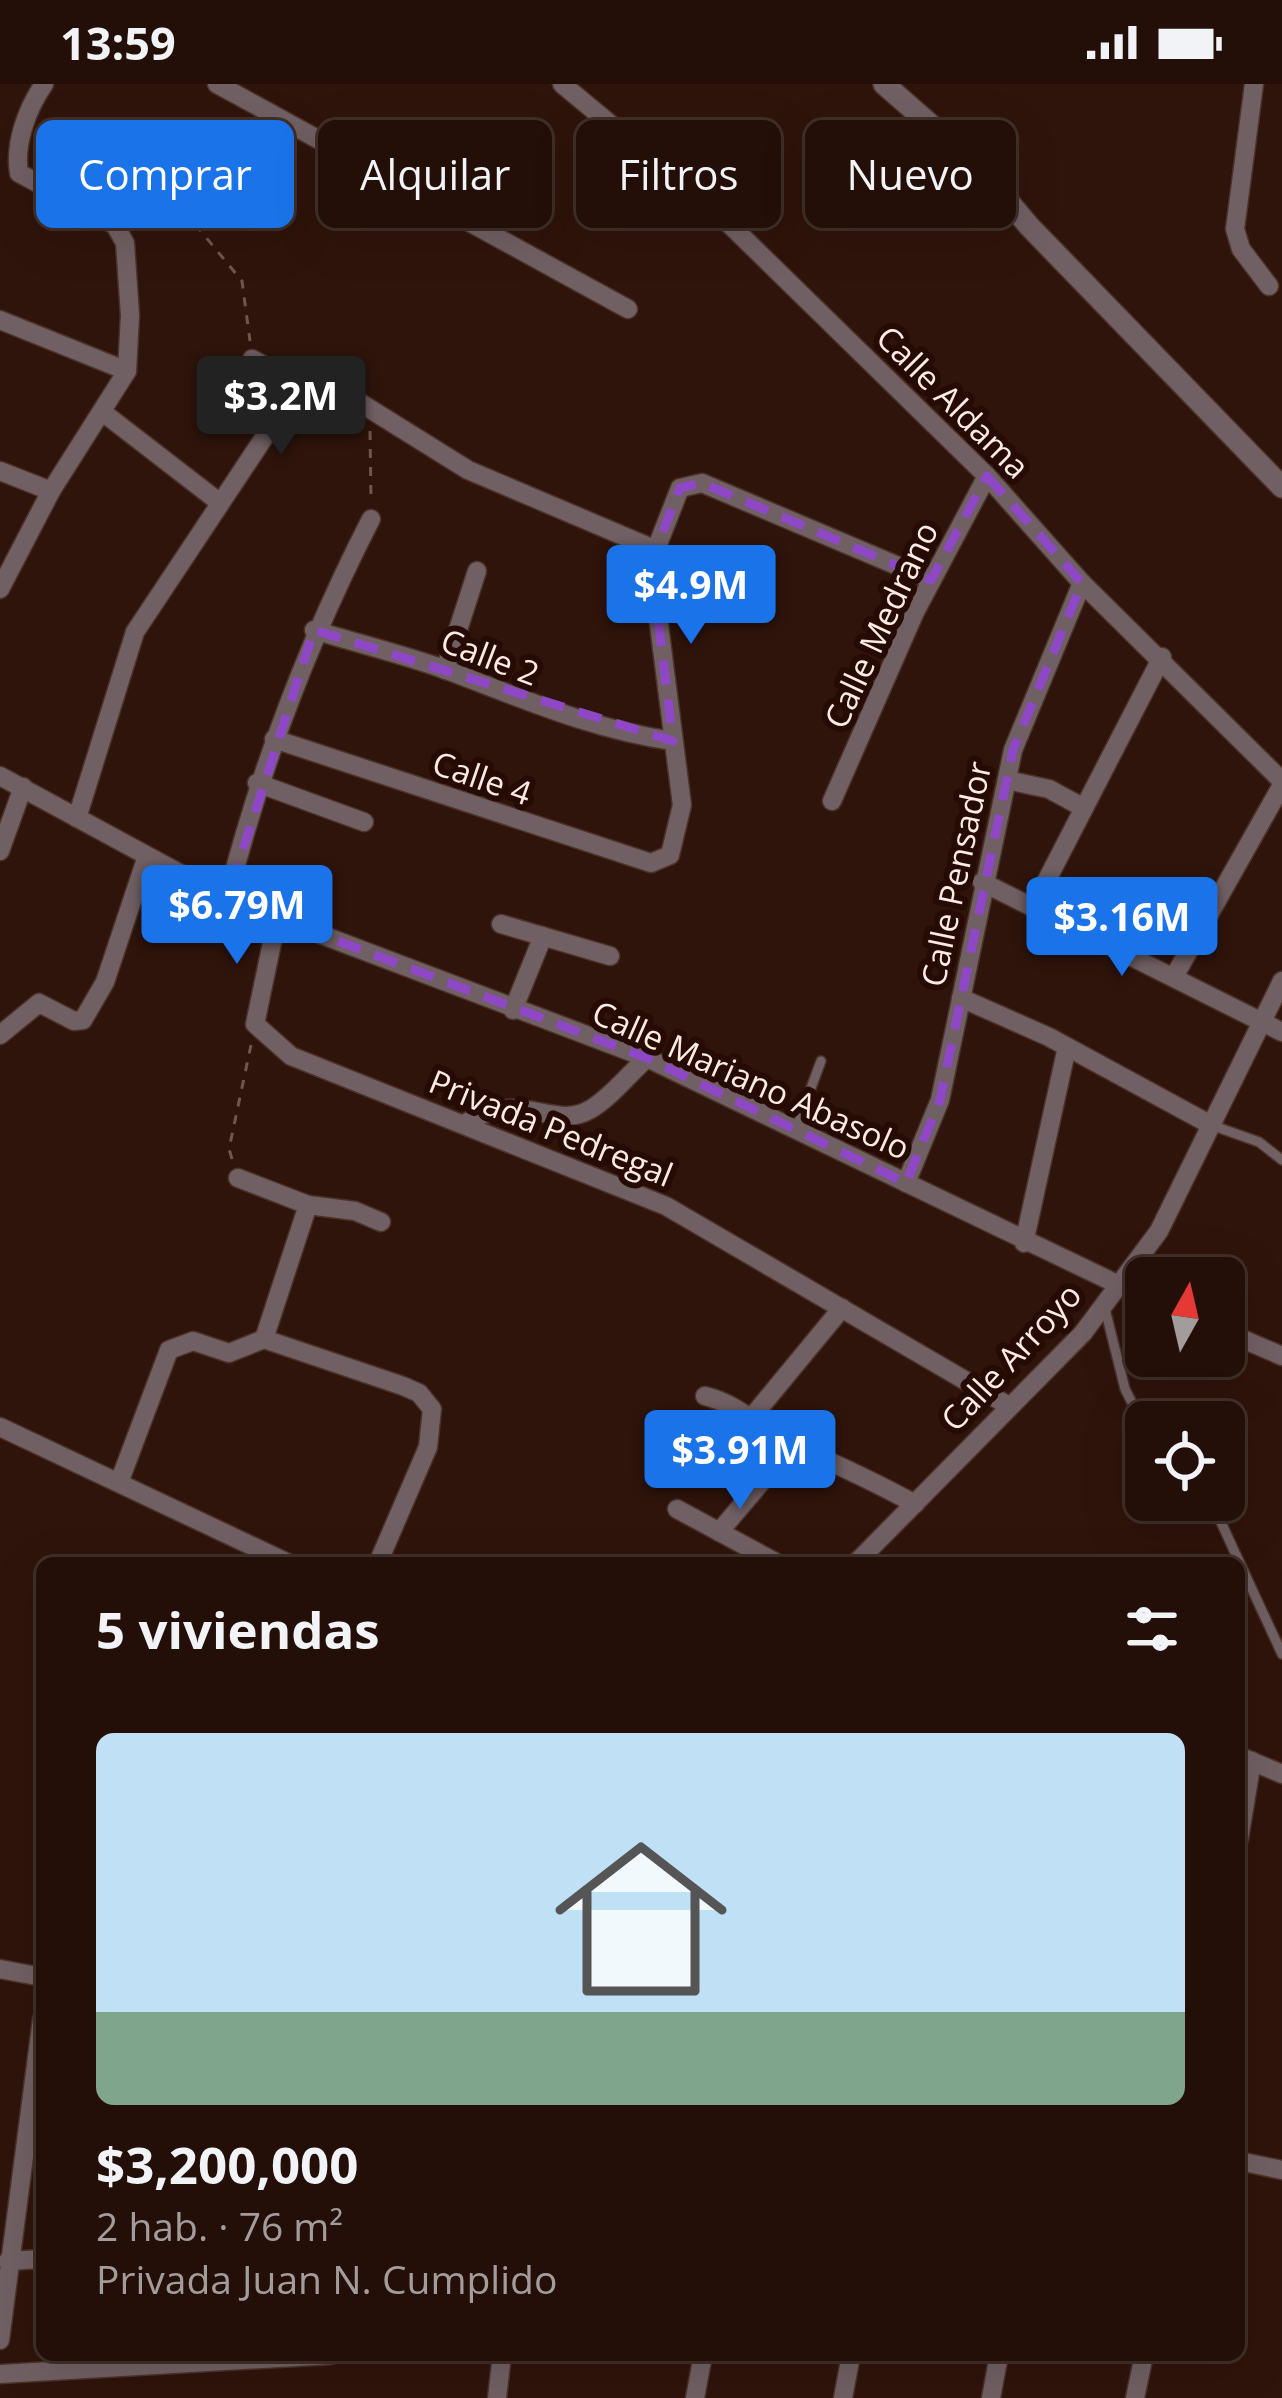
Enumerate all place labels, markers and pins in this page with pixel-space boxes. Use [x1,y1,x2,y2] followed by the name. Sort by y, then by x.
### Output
[197,356,365,458] pin: $3.2M
[607,545,775,647] pin: $4.9M
[139,865,335,967] pin: $6.79M
[1024,877,1220,979] pin: $3.16M
[642,1410,838,1512] pin: $3.91M

